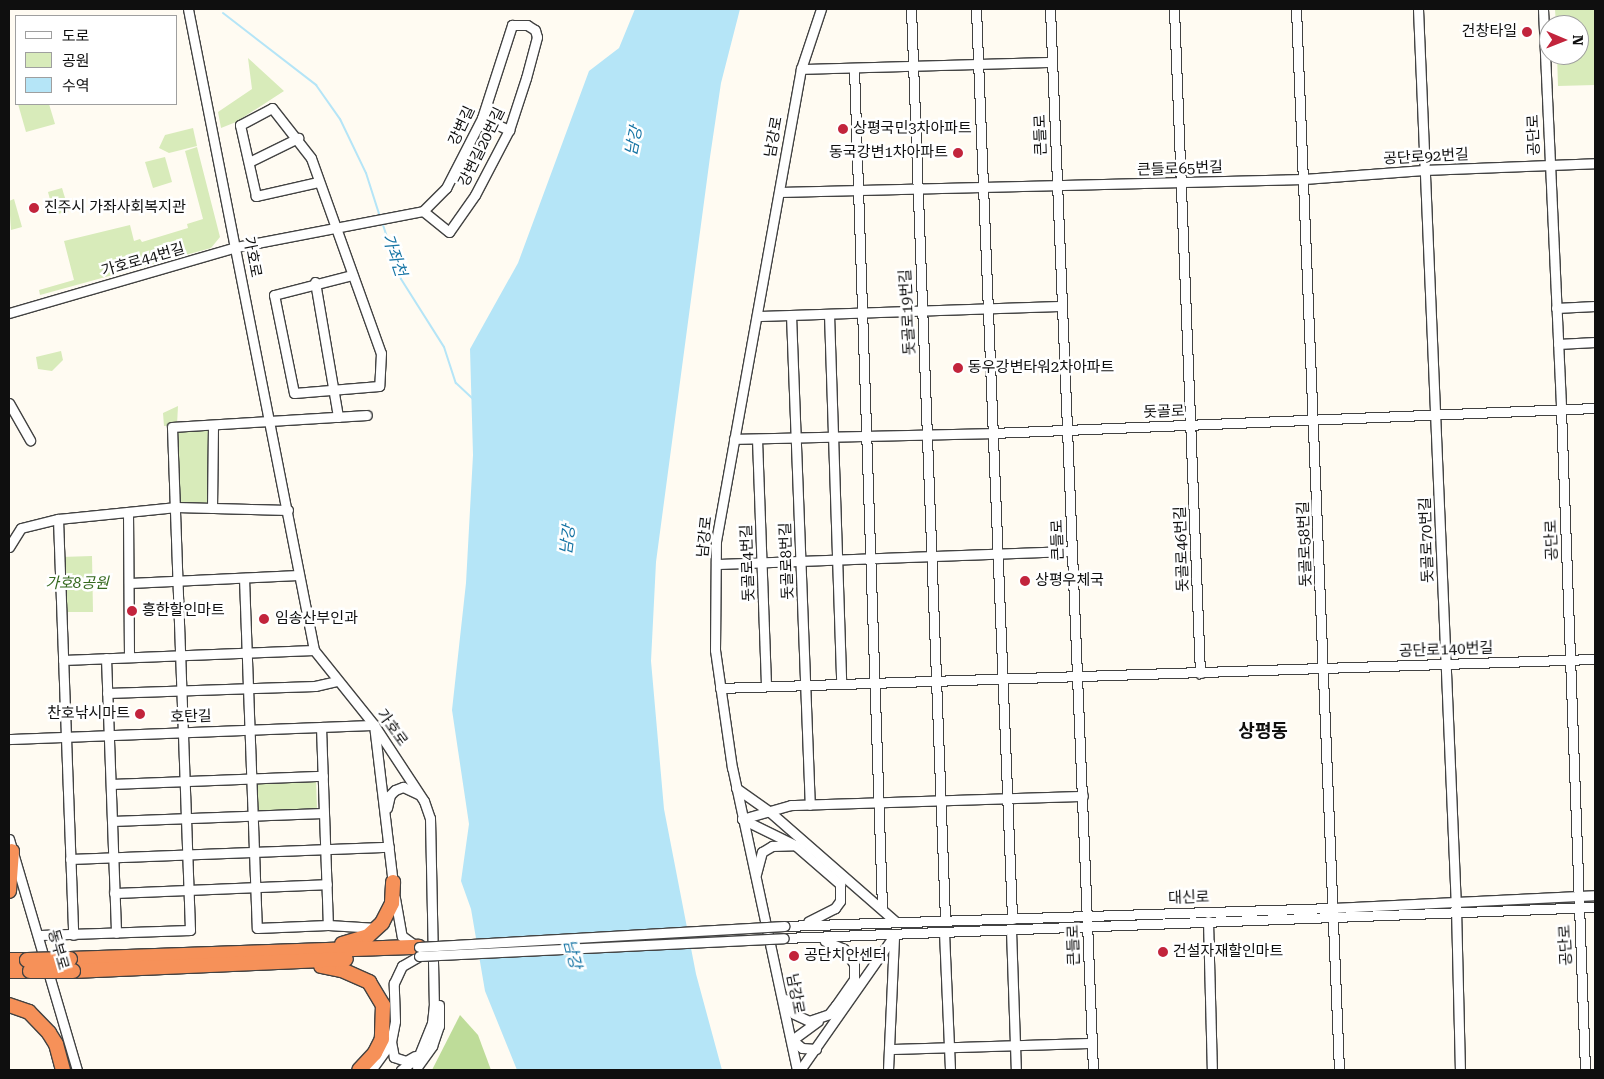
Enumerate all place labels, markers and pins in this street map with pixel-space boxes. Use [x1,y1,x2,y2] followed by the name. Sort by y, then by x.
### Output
[1462,23,1517,41] place label: 건창타일
[1521,26,1533,38] marker: 건창타일
[853,120,972,138] place label: 상평국민3차아파트
[837,123,849,135] marker: 상평국민3차아파트
[829,144,948,162] place label: 동국강변1차아파트
[952,147,964,159] marker: 동국강변1차아파트
[44,199,186,217] place label: 진주시 가좌사회복지관
[28,202,40,214] marker: 진주시 가좌사회복지관
[968,359,1114,377] place label: 동우강변타워2차아파트
[952,362,964,374] marker: 동우강변타워2차아파트
[1035,572,1104,590] place label: 상평우체국
[1019,575,1031,587] marker: 상평우체국
[142,602,225,620] place label: 흥한할인마트
[126,605,138,617] marker: 흥한할인마트
[275,610,358,628] place label: 임송산부인과
[257,612,271,626] marker: 임송산부인과
[47,705,130,723] place label: 찬호낚시마트
[134,708,146,720] marker: 찬호낚시마트
[1173,943,1283,961] place label: 건설자재할인마트
[1157,946,1169,958] marker: 건설자재할인마트
[804,947,887,965] place label: 공단치안센터
[788,950,800,962] marker: 공단치안센터

